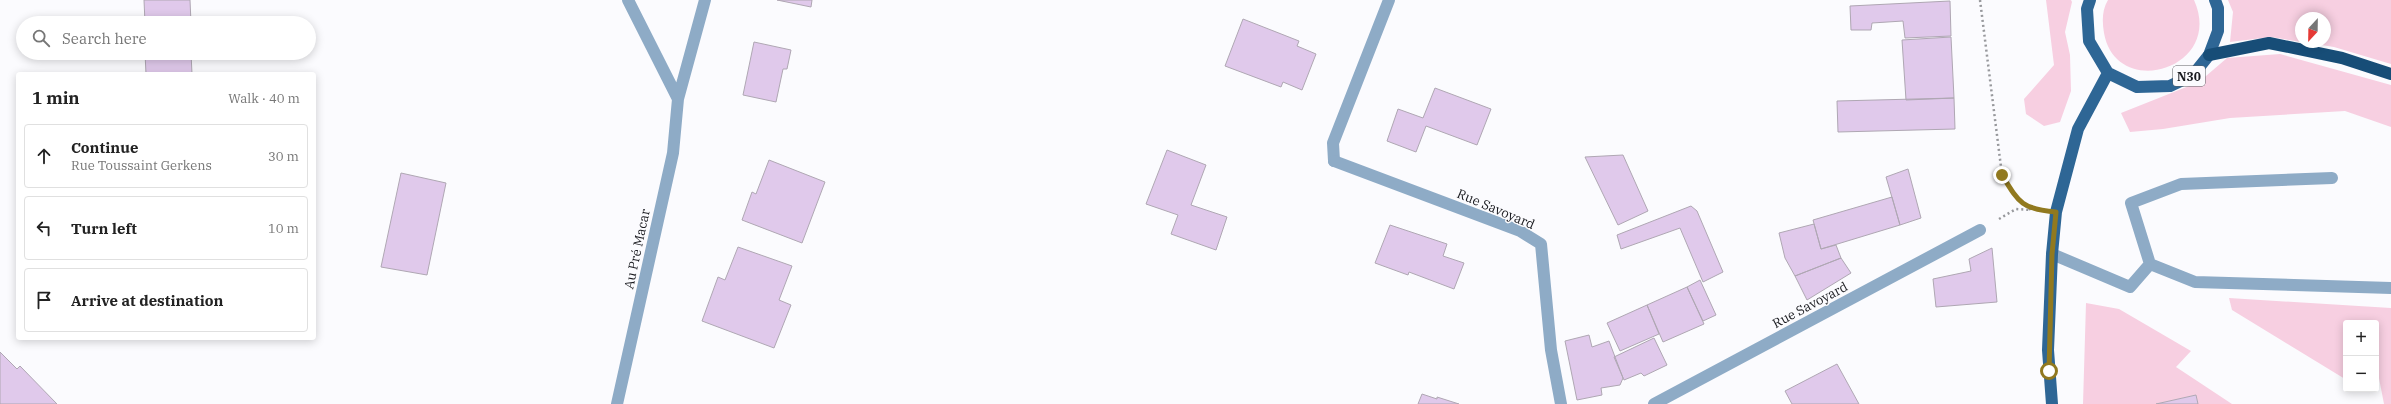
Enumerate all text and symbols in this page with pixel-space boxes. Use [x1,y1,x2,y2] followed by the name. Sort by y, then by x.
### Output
[2295,12,2331,48] north arrow
[16,16,316,60] search box
[30,27,52,49] icon: search
[62,29,147,48] text: Search here
[2173,66,2205,86] road number: N30
[32,87,80,109] text: 1 min
[228,90,300,107] text: Walk · 40 m
[71,138,138,157] text: Continue
[33,145,55,167] icon: ahead
[268,148,299,165] text: 30 m
[71,157,212,174] text: Rue Toussaint Gerkens
[1993,166,2011,184] route end
[1455,185,1538,233] street label: Rue Savoyard
[620,207,654,291] street label: Au Pré Macar
[33,217,55,239] icon: left
[71,219,137,238] text: Turn left
[268,220,299,237] text: 10 m
[1769,278,1851,332] street label: Rue Savoyard
[33,289,55,311] icon: arrive
[71,291,223,310] text: Arrive at destination
[2343,320,2379,392] map controls
[2343,320,2379,356] button: +
[2343,356,2379,392] button: −
[2040,362,2058,380] route start

